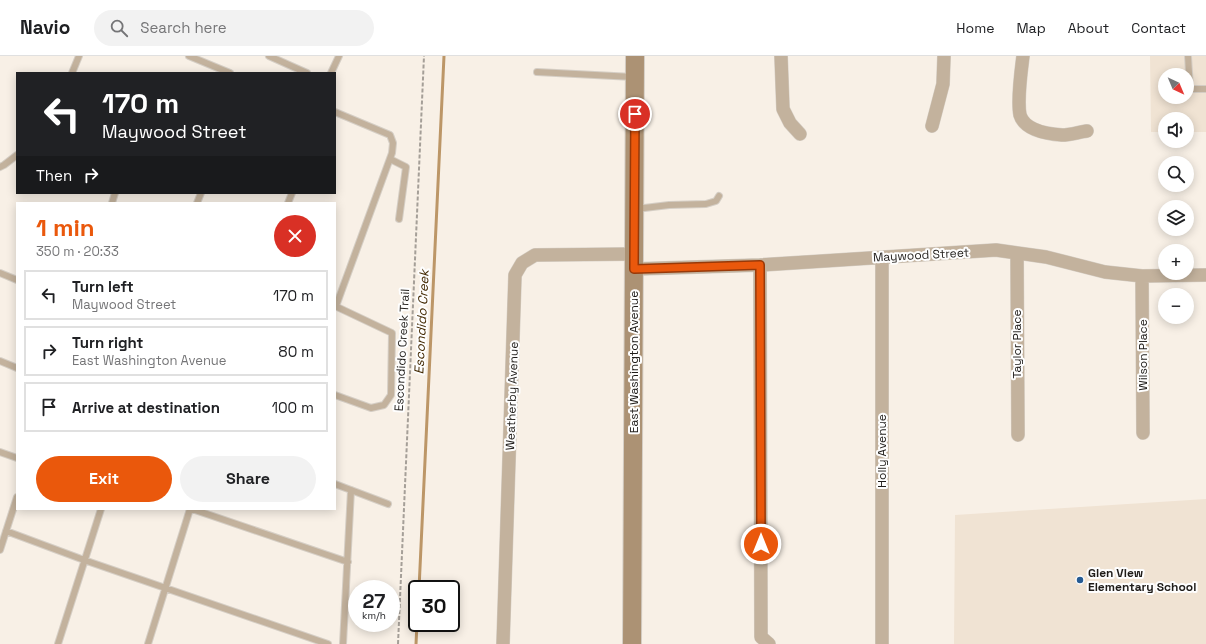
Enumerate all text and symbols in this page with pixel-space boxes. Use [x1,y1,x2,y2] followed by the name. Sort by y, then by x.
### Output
[94,10,374,46] search box
[20,15,70,40] text: Navio
[108,17,130,39] icon: search
[140,18,227,37] text: Search here
[956,19,994,37] text: Home
[1016,19,1046,37] text: Map
[1068,19,1109,37] text: About
[1131,19,1186,37] text: Contact
[1158,68,1194,104] north arrow
[1158,68,1194,324] map controls
[102,85,179,121] text: 170 m
[36,88,88,140] icon: left
[618,97,652,131] pin
[624,103,646,125] icon: arrive
[1158,112,1194,148] button: sound
[102,120,246,143] text: Maywood Street
[1158,156,1194,192] button: search
[80,164,102,186] icon: right
[36,166,72,185] text: Then
[1158,200,1194,236] button: layers
[36,212,95,243] text: 1 min
[274,215,316,257] button: close
[36,243,119,260] text: 350 m · 20:33
[873,244,969,266] street label: Maywood Street
[1158,244,1194,280] button: +
[410,267,433,375] water label: Escondido Creek
[72,277,134,296] text: Turn left
[38,284,60,306] icon: left
[273,286,314,305] text: 170 m
[391,288,413,412] street label: Escondido Creek Trail
[1158,288,1194,324] button: −
[626,291,642,433] street label: East Washington Avenue
[72,296,176,313] text: Maywood Street
[1009,309,1025,379] street label: Taylor Place
[1135,319,1151,391] street label: Wilson Place
[72,333,143,352] text: Turn right
[38,340,60,362] icon: right
[502,341,522,451] street label: Weatherby Avenue
[278,342,314,361] text: 80 m
[72,352,226,369] text: East Washington Avenue
[38,396,60,418] icon: arrive
[72,398,220,417] text: Arrive at destination
[272,398,314,417] text: 100 m
[874,414,890,488] street label: Holly Avenue
[36,456,172,502] button: Exit
[180,456,316,502] button: Share
[740,523,782,565] position arrow
[1088,565,1196,595] place label: Glen View Elementary School
[1075,575,1085,585] marker: Glen View Elementary School
[408,580,460,632] speed limit sign: 30
[363,588,385,614] text: 27
[362,609,386,622] text: km/h

